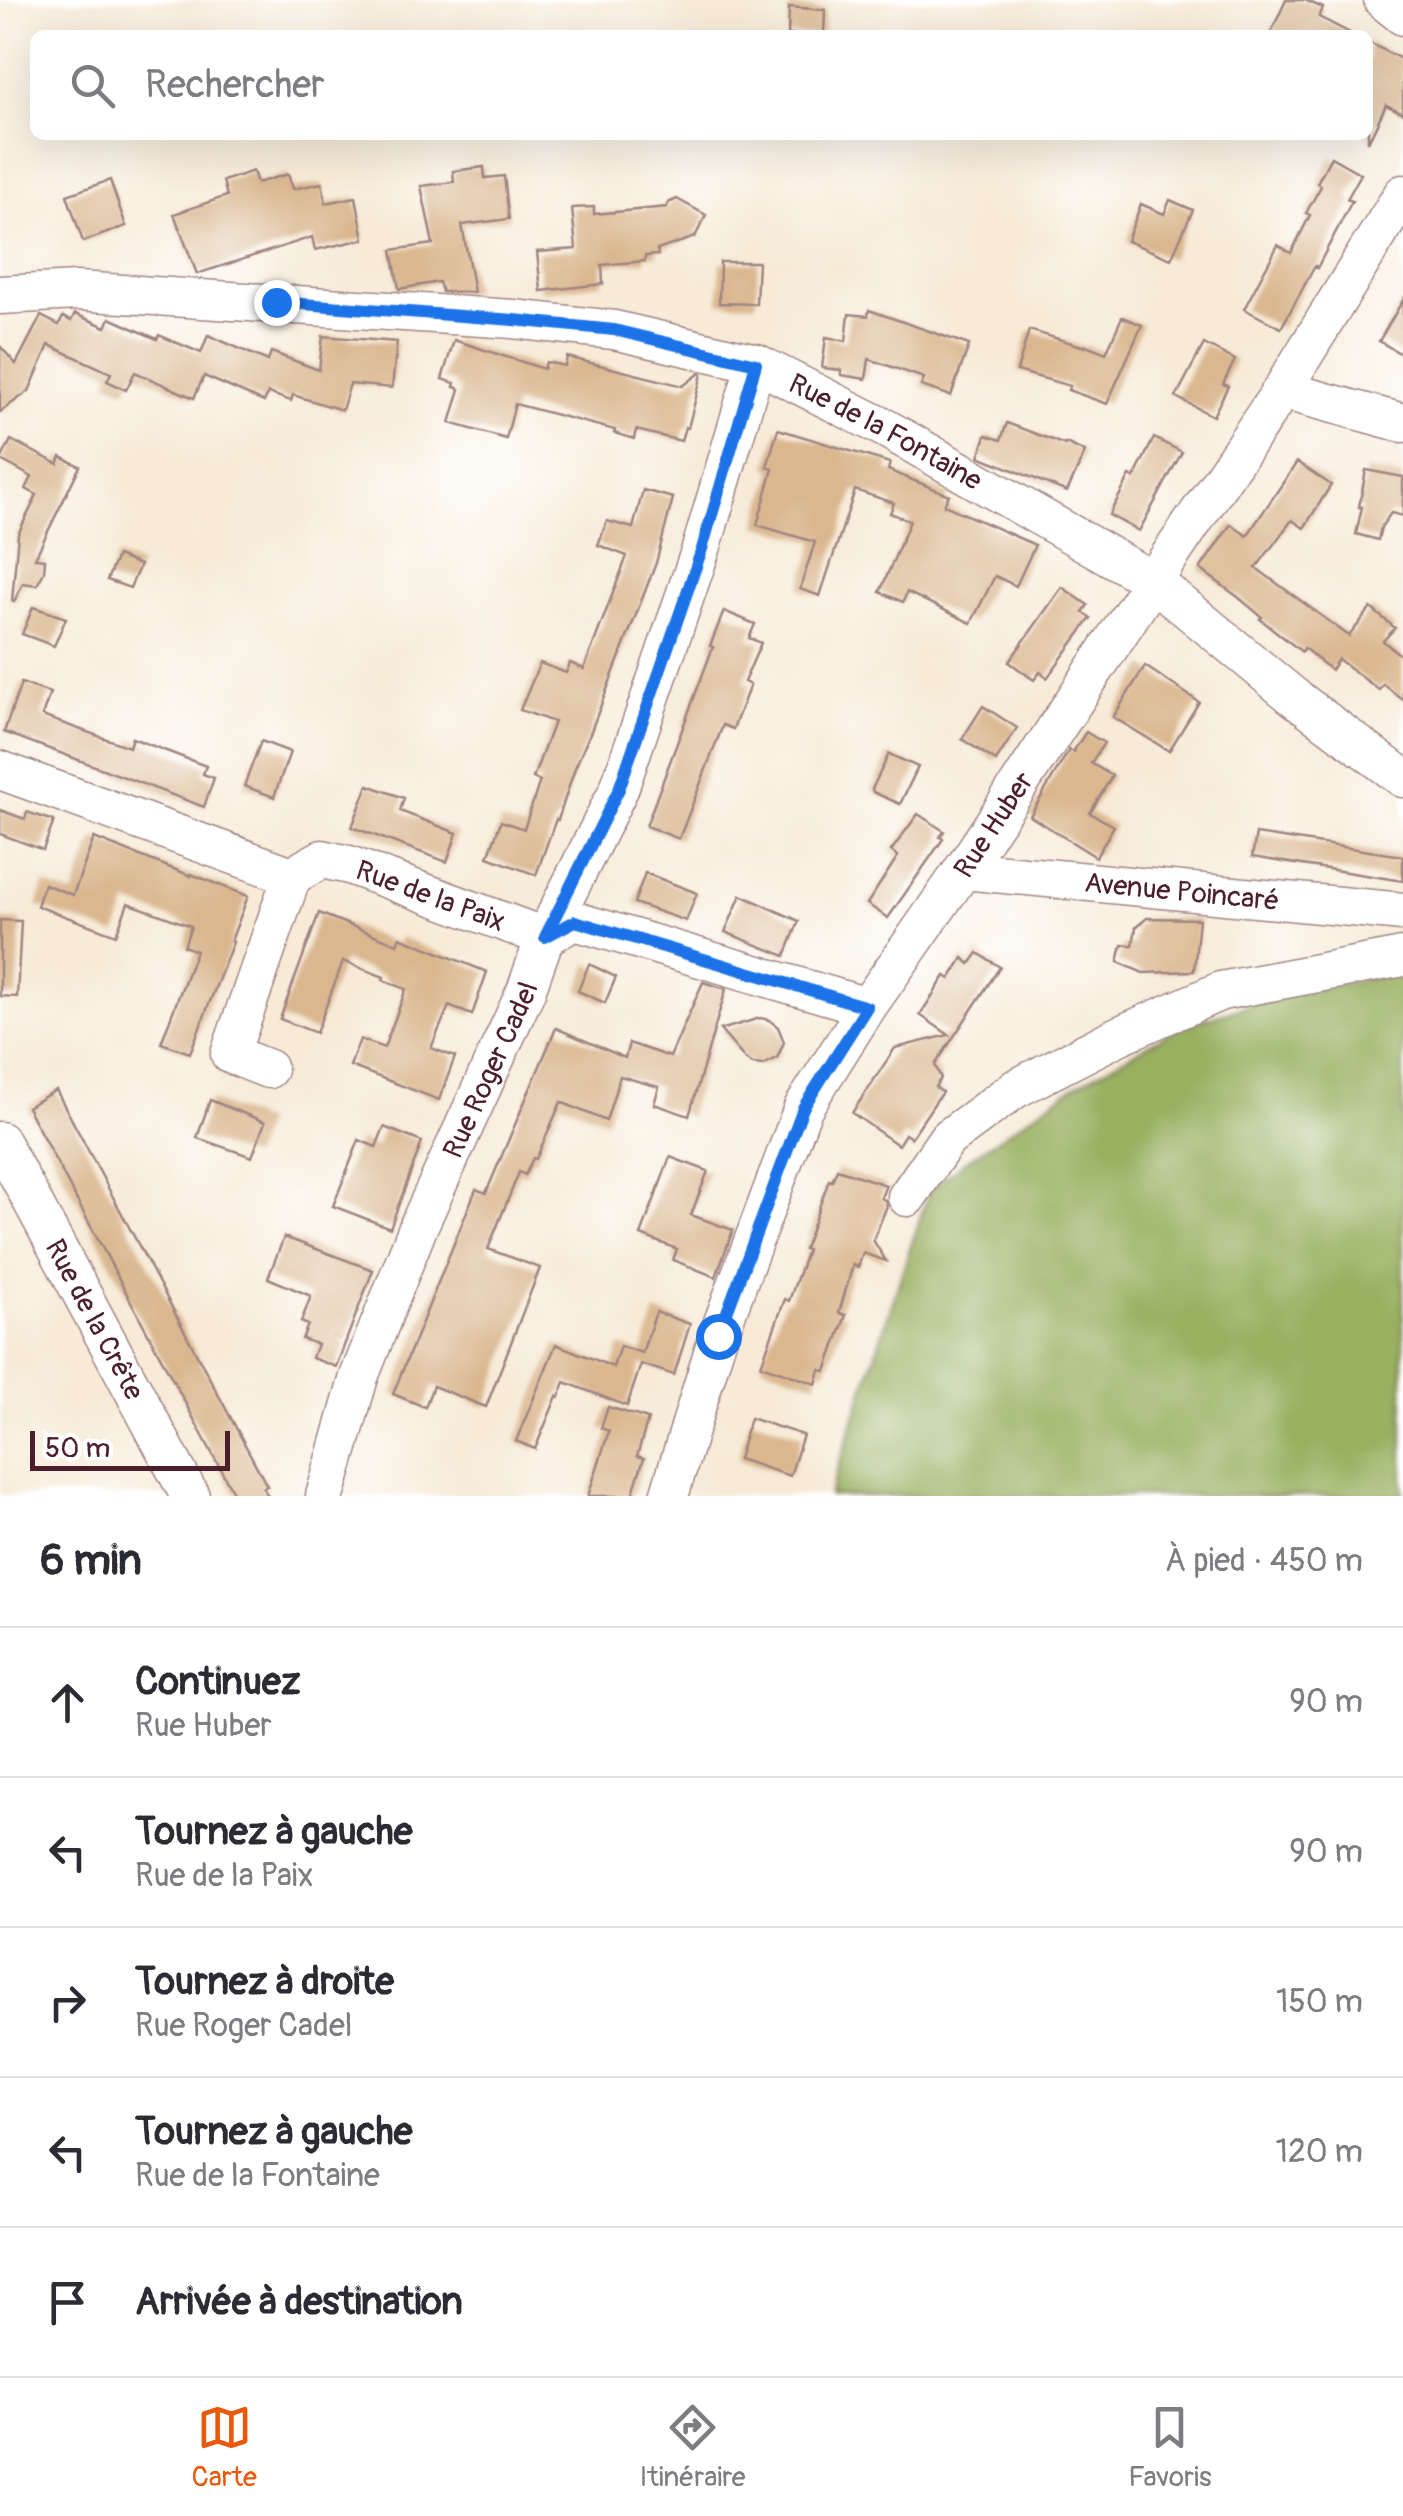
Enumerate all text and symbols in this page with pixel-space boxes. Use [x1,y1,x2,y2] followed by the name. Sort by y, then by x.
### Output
[30,30,1373,140] search box
[65,58,120,113] icon: search
[145,61,325,109] text: Rechercher
[254,280,300,326] route end
[783,366,988,499] street label: Rue de la Fontaine
[947,766,1042,885] street label: Rue Huber
[351,853,510,940] street label: Rue de la Paix
[1083,866,1281,919] street label: Avenue Poincaré
[436,978,547,1164] street label: Rue Roger Cadel
[37,1233,151,1406] street label: Rue de la Crête
[696,1314,742,1360] route start
[30,1426,230,1470] scale bar
[45,1431,110,1466] text: 50 m
[40,1535,142,1587] text: 6 min
[1165,1541,1363,1581] text: À pied · 450 m
[135,1658,300,1706] text: Continuez
[40,1675,95,1730] icon: ahead
[1289,1682,1363,1722] text: 90 m
[135,1706,272,1746] text: Rue Huber
[135,1808,412,1856] text: Tournez à gauche
[40,1825,95,1880] icon: left
[1289,1832,1363,1872] text: 90 m
[135,1856,313,1896] text: Rue de la Paix
[135,1958,394,2006] text: Tournez à droite
[40,1975,95,2030] icon: right
[1276,1982,1363,2022] text: 150 m
[135,2006,352,2046] text: Rue Roger Cadel
[135,2108,412,2156] text: Tournez à gauche
[40,2125,95,2180] icon: left
[1275,2132,1363,2172] text: 120 m
[135,2156,380,2196] text: Rue de la Fontaine
[40,2275,95,2330] icon: arrive
[135,2278,463,2326] text: Arrivée à destination
[191,2400,257,2495] tab: Carte
[640,2400,745,2495] tab: Itinéraire
[1128,2400,1212,2495] tab: Favoris

